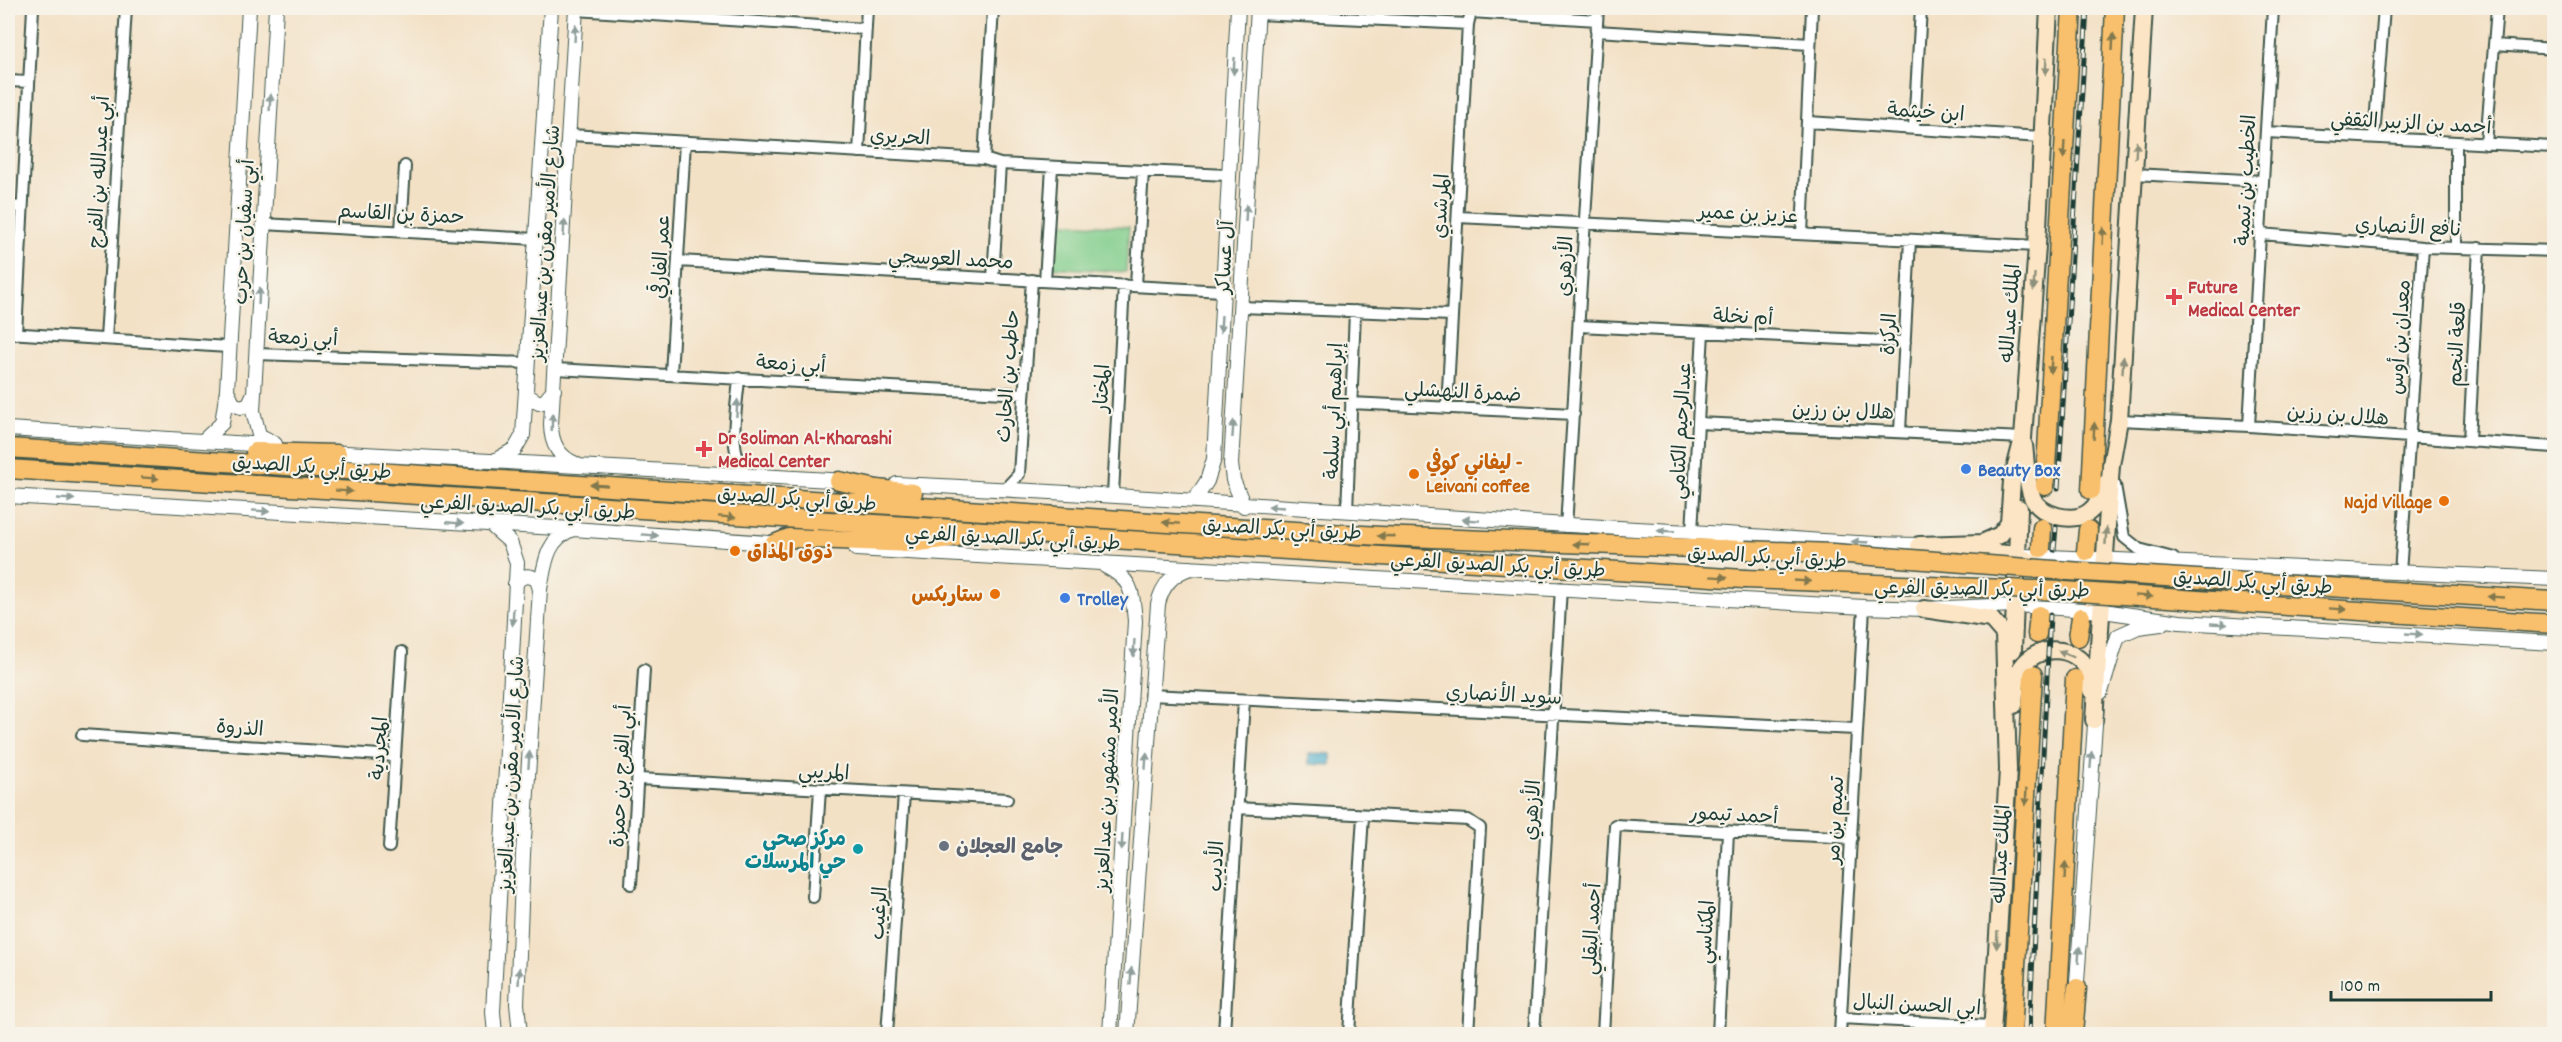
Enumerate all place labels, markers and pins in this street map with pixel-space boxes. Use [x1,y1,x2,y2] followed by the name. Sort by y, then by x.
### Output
[2188,275,2300,326] place label: Future Medical Center
[2165,288,2183,306] marker: Future Medical Center
[718,426,892,477] place label: Dr Soliman Al-Kharashi Medical Center
[695,440,713,458] marker: Dr Soliman Al-Kharashi Medical Center
[1426,448,1530,502] place label: ليفاني كوفي - Leivani coffee
[1978,458,2061,486] place label: Beauty Box
[1959,462,1973,476] marker: Beauty Box
[1407,467,1421,481] marker: ليفاني كوفي - Leivani coffee
[2344,490,2432,518] place label: Najd Village
[2437,494,2451,508] marker: Najd Village
[747,540,833,568] place label: ذوق المذاق
[728,544,742,558] marker: ذوق المذاق
[912,583,983,611] place label: ستاربكس
[988,587,1002,601] marker: ستاربكس
[1077,587,1129,615] place label: Trolley
[1058,591,1072,605] marker: Trolley
[745,827,846,879] place label: مركز صحي حي المرسلات
[956,835,1063,863] place label: جامع العجلان
[937,839,951,853] marker: جامع العجلان
[851,842,865,856] marker: مركز صحي حي المرسلات

